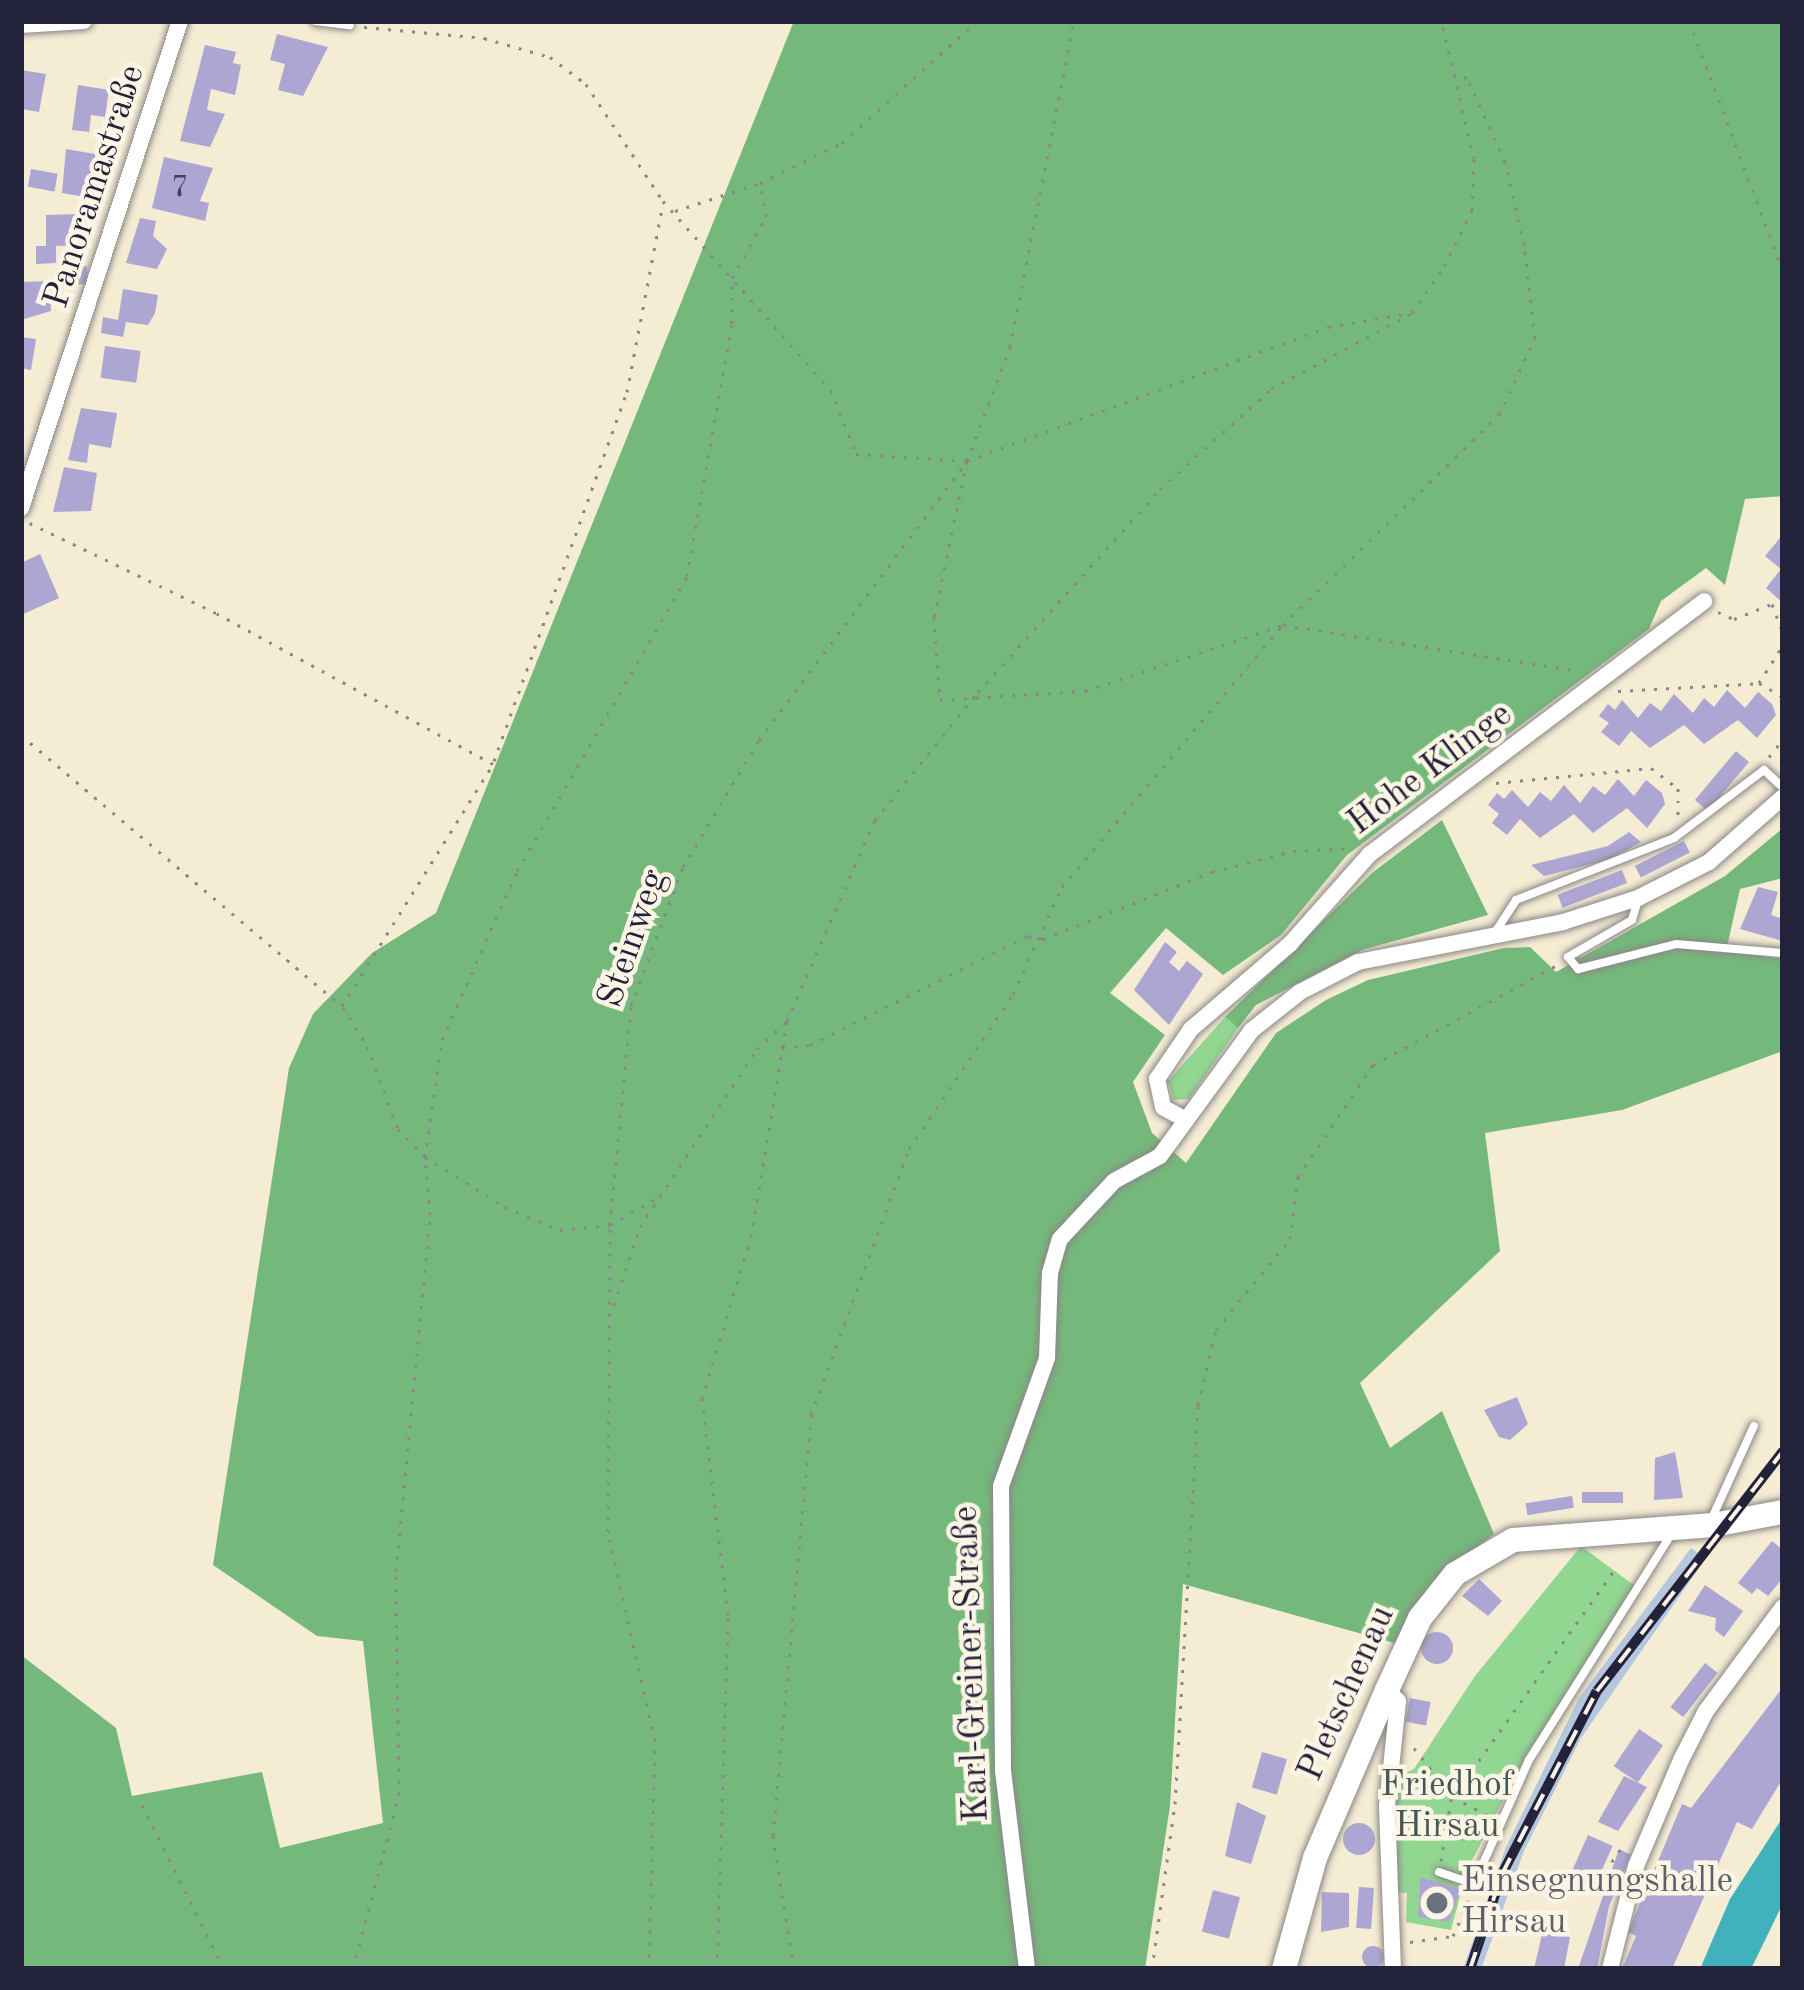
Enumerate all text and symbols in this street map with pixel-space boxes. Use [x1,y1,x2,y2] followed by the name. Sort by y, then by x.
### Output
[36,60,156,314] street label: Panoramastraße
[171,170,189,206] house number: 7
[1340,694,1522,846] street label: Hohe Klinge
[590,864,678,1014] street label: Steinweg
[946,1505,1000,1823] street label: Karl-Greiner-Straße
[1290,1600,1406,1788] street label: Pletschenau
[1380,1764,1514,1849] park label: Friedhof Hirsau
[1461,1860,1733,1945] place label: Einsegnungshalle Hirsau
[1424,1890,1450,1916] marker: Einsegnungshalle Hirsau

